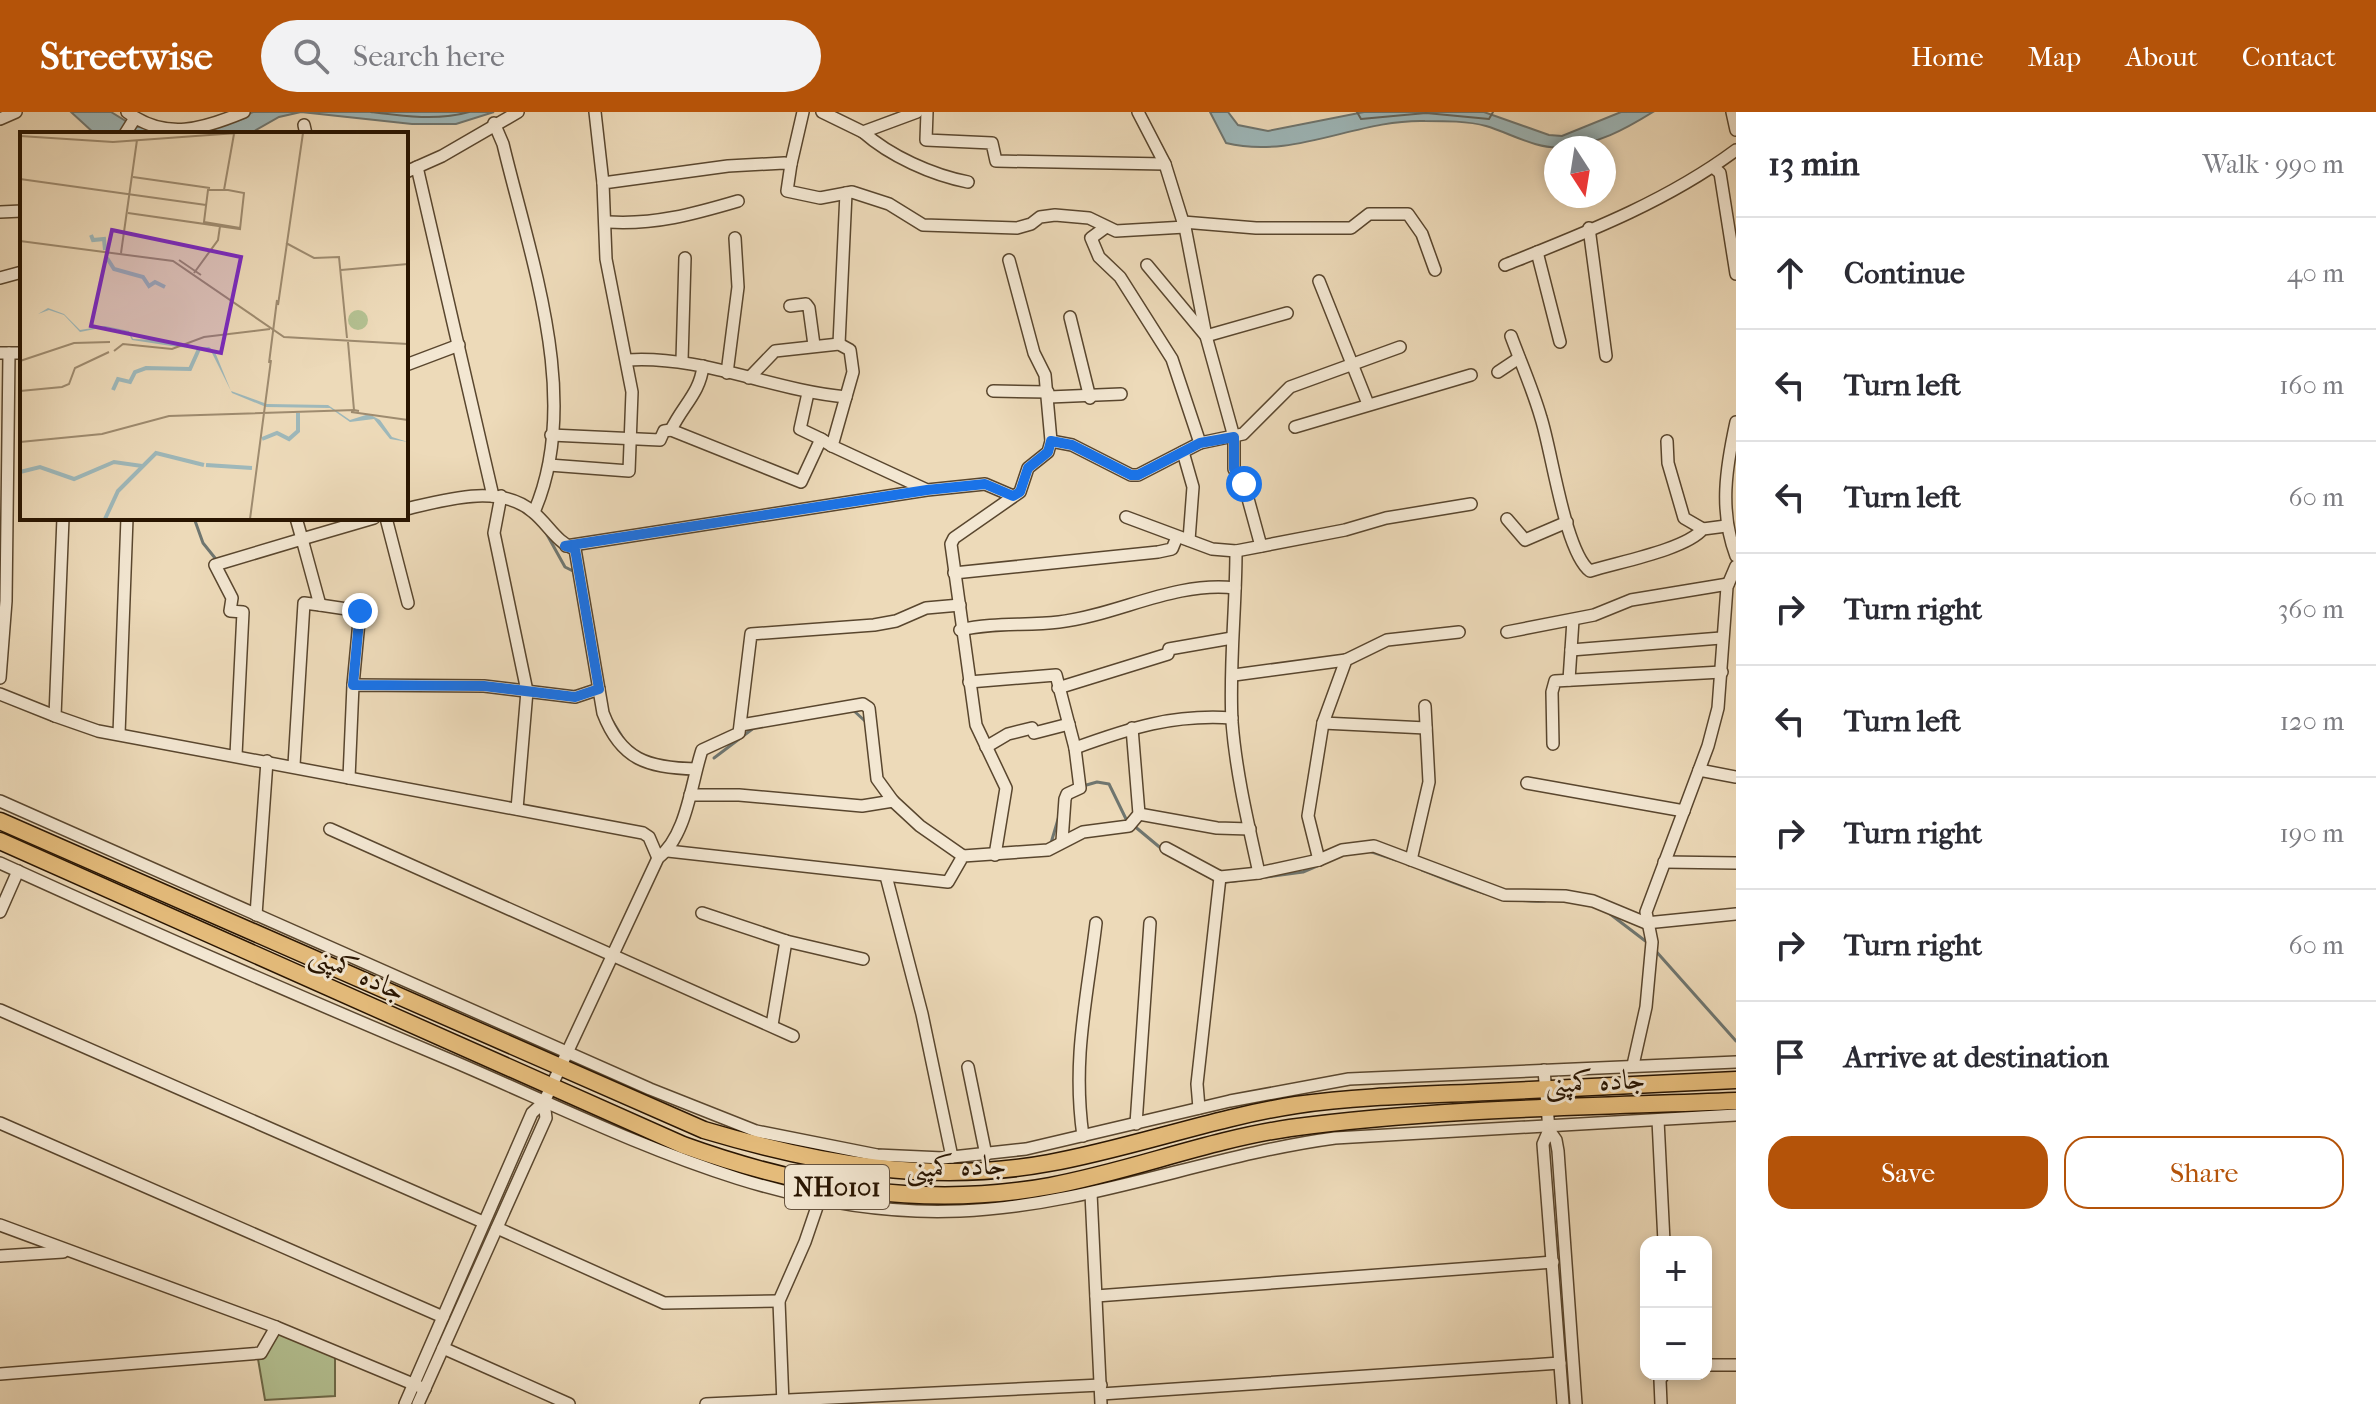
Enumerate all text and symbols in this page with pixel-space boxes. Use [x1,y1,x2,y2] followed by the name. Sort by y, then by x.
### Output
[261,20,821,92] search box
[40,34,213,79] text: Streetwise
[289,34,333,78] icon: search
[353,39,505,74] text: Search here
[1911,40,1984,73] text: Home
[2028,40,2081,73] text: Map
[2125,40,2198,73] text: About
[2242,40,2336,73] text: Contact
[20,132,408,520] inset map
[1544,136,1616,208] north arrow
[1768,144,1859,184] text: 13 min
[2202,149,2344,180] text: Walk · 990 m
[1768,251,1812,295] icon: ahead
[1844,256,1965,291] text: Continue
[2287,258,2344,289] text: 40 m
[1768,363,1812,407] icon: left
[1844,368,1961,403] text: Turn left
[2279,370,2344,401] text: 160 m
[1226,466,1262,502] route start
[1768,475,1812,519] icon: left
[1844,480,1961,515] text: Turn left
[2288,482,2344,513] text: 60 m
[1768,587,1812,631] icon: right
[1844,592,1982,627] text: Turn right
[342,593,378,629] route end
[2278,594,2344,625] text: 360 m
[1768,699,1812,743] icon: left
[1844,704,1961,739] text: Turn left
[2280,706,2344,737] text: 120 m
[1768,811,1812,855] icon: right
[1844,816,1982,851] text: Turn right
[2280,818,2344,849] text: 190 m
[1768,923,1812,967] icon: right
[1844,928,1982,963] text: Turn right
[2288,930,2344,961] text: 60 m
[304,936,411,1011] street label: جاده کمپنی
[1768,1035,1812,1079] icon: arrive
[1844,1040,2109,1075] text: Arrive at destination
[1544,1062,1646,1104] street label: جاده کمپنی
[1768,1136,2048,1209] button: Save
[2064,1136,2344,1209] button: Share
[905,1148,1007,1188] street label: جاده کمپنی
[785,1165,889,1209] road number: NH0101
[1640,1236,1712,1380] map controls
[1640,1236,1712,1308] button: +
[1640,1308,1712,1380] button: −

